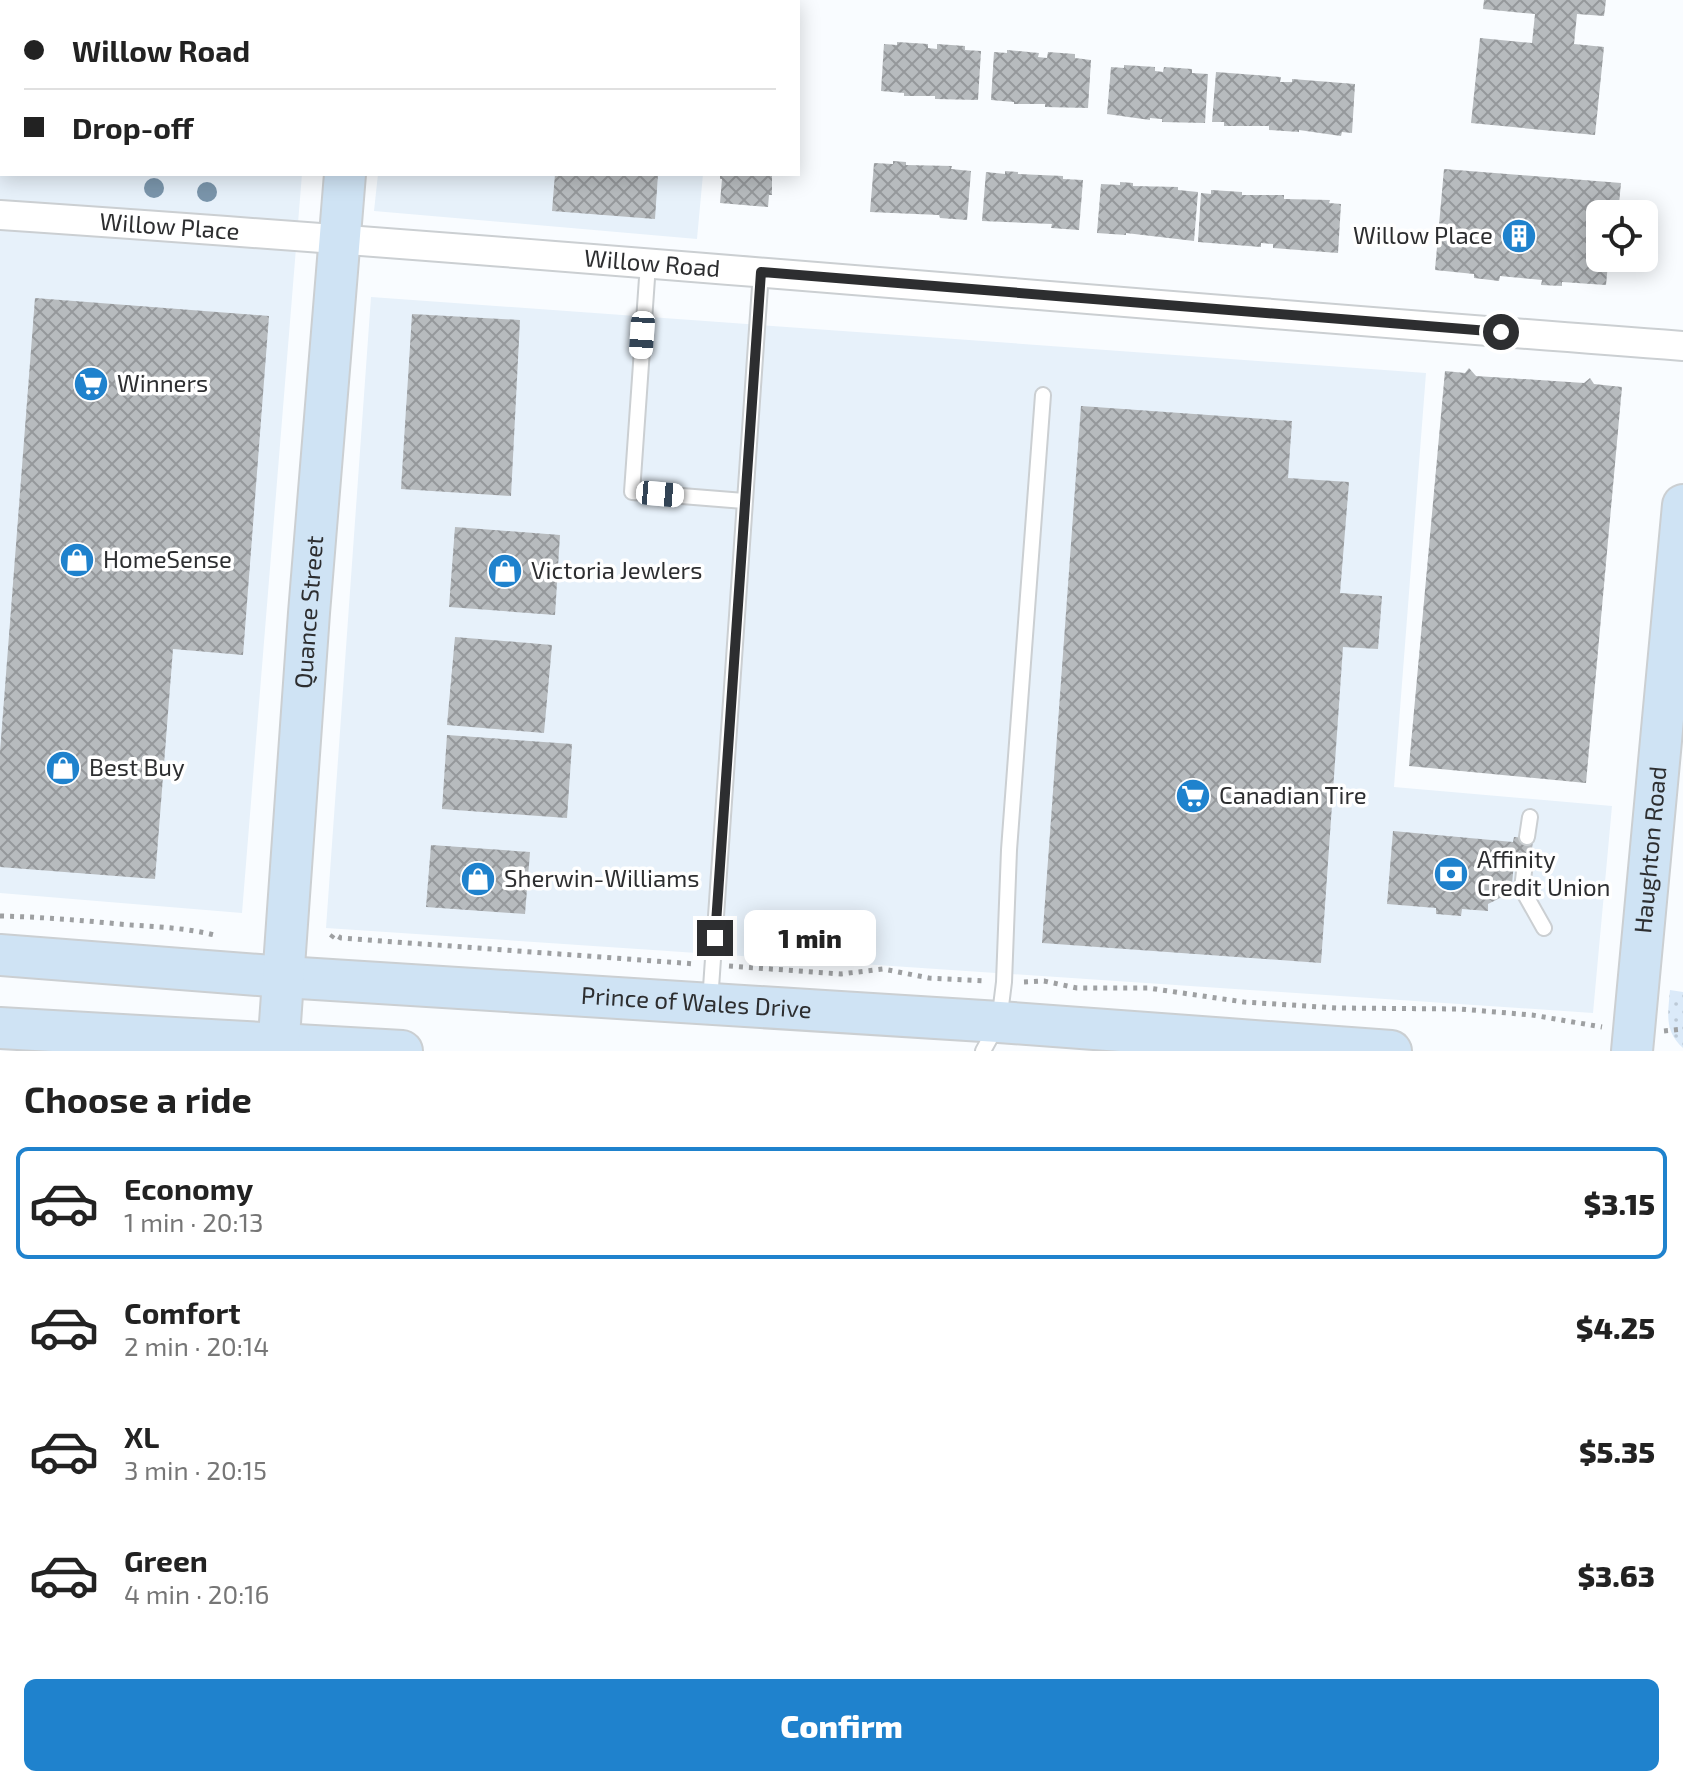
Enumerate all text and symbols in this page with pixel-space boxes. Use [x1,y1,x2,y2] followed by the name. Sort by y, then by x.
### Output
[72,32,250,68] text: Willow Road
[72,109,194,145] text: Drop-off
[1586,200,1658,272] map controls
[1586,200,1658,272] button: locate
[99,206,241,245] street label: Willow Place
[1500,217,1538,255] building icon: Willow Place
[1353,220,1493,249] place label: Willow Place
[583,242,721,282] street label: Willow Road
[628,310,656,360] car
[1483,314,1519,350] route start
[72,365,110,403] supermarket icon: Winners
[117,368,208,397] place label: Winners
[635,480,685,508] car
[288,534,328,690] street label: Quance Street
[58,541,96,579] shop icon: HomeSense
[103,544,232,573] place label: HomeSense
[486,552,524,590] shop icon: Victoria Jewlers
[531,555,702,584] place label: Victoria Jewlers
[44,749,82,787] shop icon: Best Buy
[89,752,185,781] place label: Best Buy
[1627,765,1672,935] street label: Haughton Road
[1174,777,1212,815] supermarket icon: Canadian Tire
[1219,780,1367,809] place label: Canadian Tire
[1477,844,1611,901] place label: Affinity Credit Union
[1432,855,1470,893] bank icon: Affinity Credit Union
[459,860,497,898] shop icon: Sherwin-Williams
[504,863,699,892] place label: Sherwin-Williams
[743,910,875,966] callout: 1 min
[697,920,733,956] route end
[778,922,842,953] text: 1 min
[580,980,813,1023] street label: Prince of Wales Drive
[24,1077,252,1120] text: Choose a ride
[28,1167,100,1239] icon: car
[124,1170,253,1206] text: Economy
[1584,1185,1655,1221] text: $3.15
[124,1206,263,1237] text: 1 min · 20:13
[28,1291,100,1363] icon: car
[124,1294,241,1330] text: Comfort
[1576,1309,1655,1345] text: $4.25
[124,1330,269,1361] text: 2 min · 20:14
[28,1415,100,1487] icon: car
[124,1418,159,1454] text: XL
[1579,1433,1655,1469] text: $5.35
[124,1454,267,1485] text: 3 min · 20:15
[28,1539,100,1611] icon: car
[124,1542,208,1578] text: Green
[1577,1557,1655,1593] text: $3.63
[124,1578,270,1609] text: 4 min · 20:16
[24,1679,1659,1771] button: Confirm

